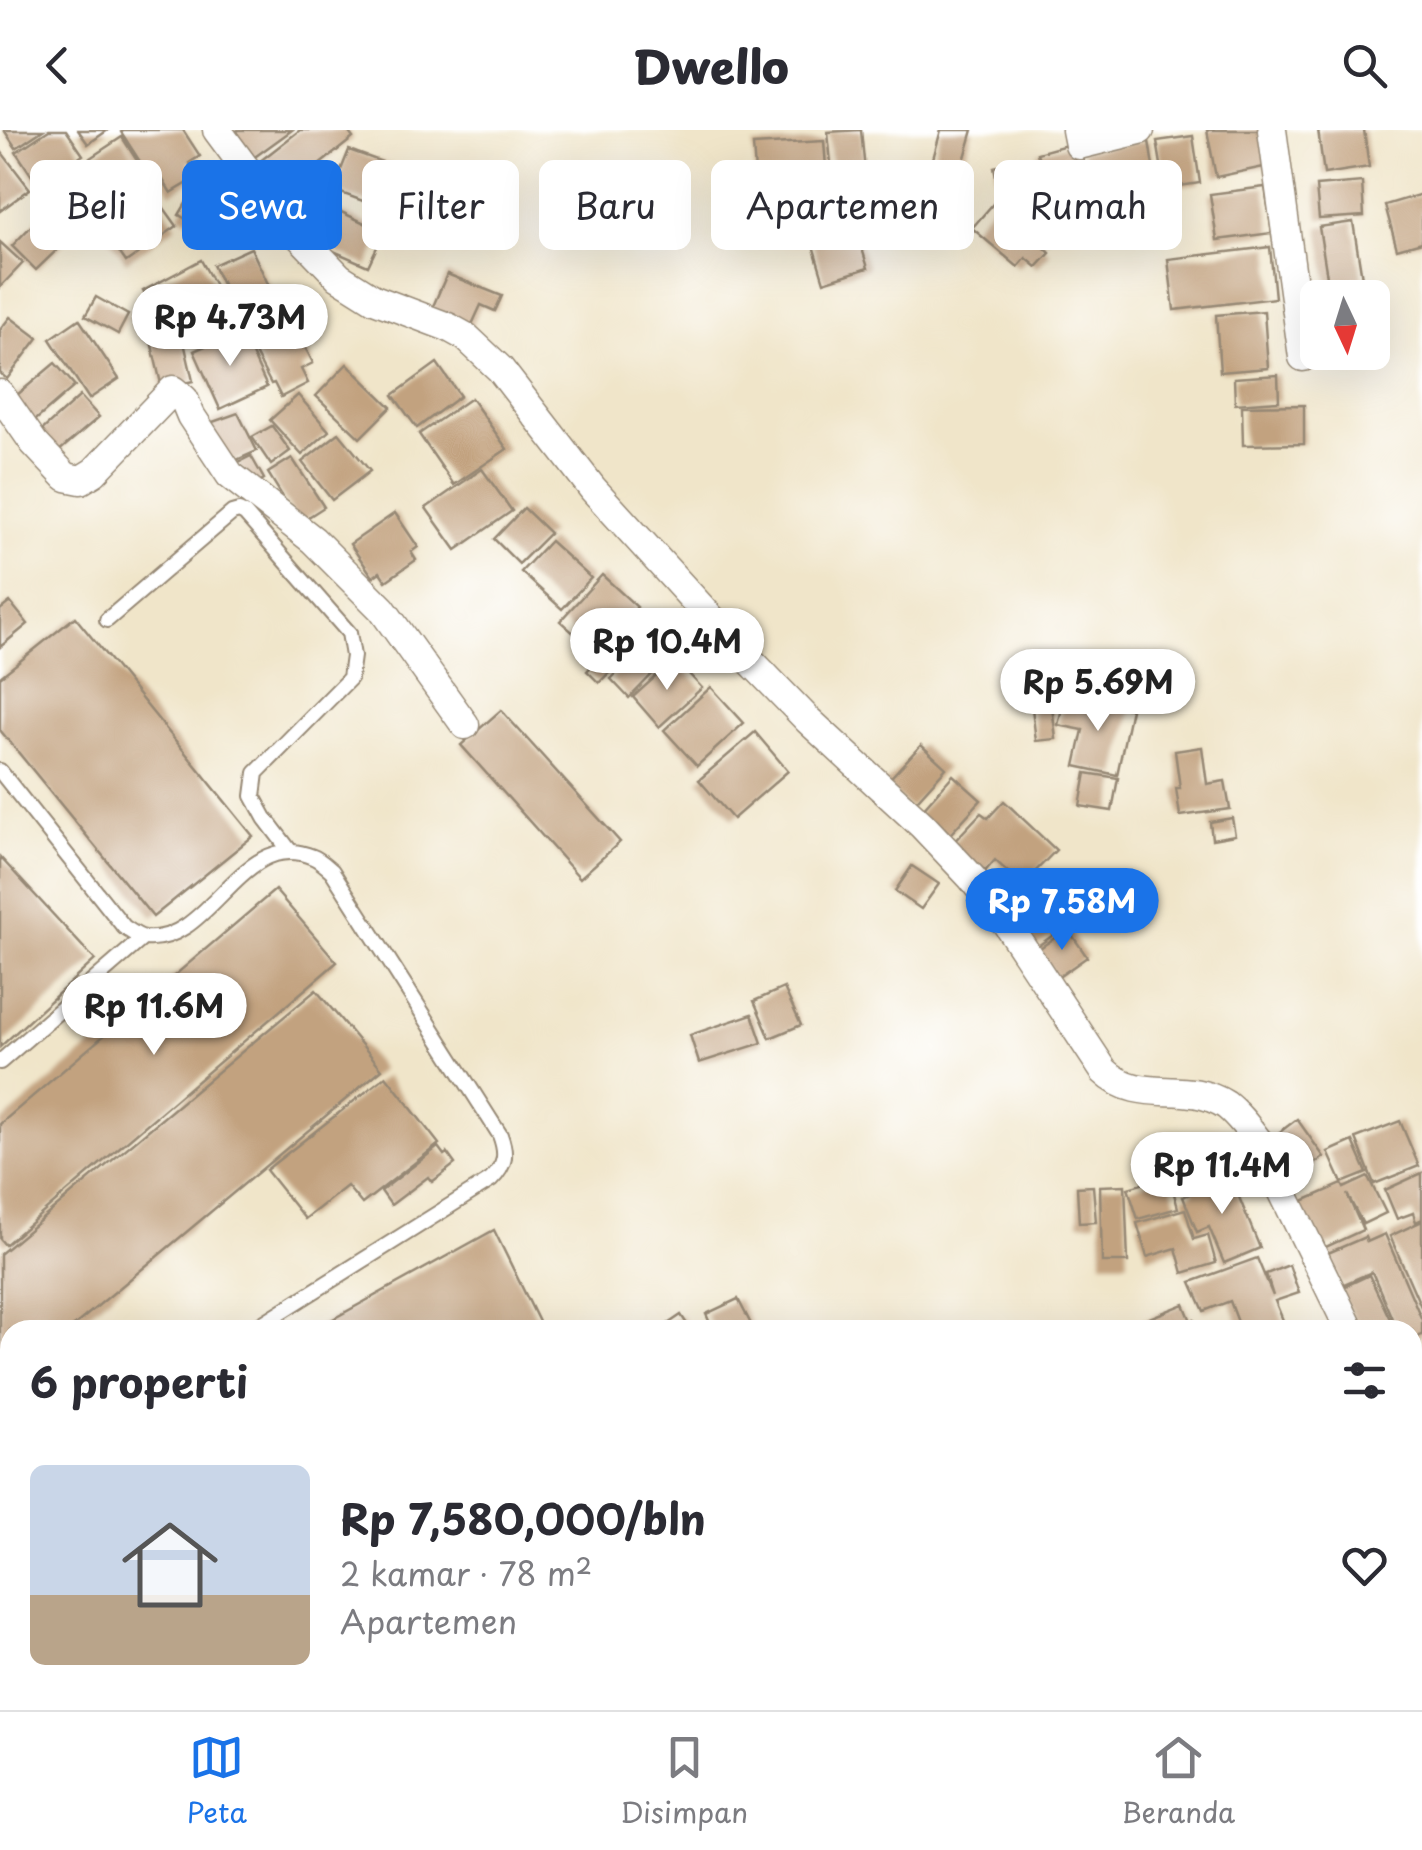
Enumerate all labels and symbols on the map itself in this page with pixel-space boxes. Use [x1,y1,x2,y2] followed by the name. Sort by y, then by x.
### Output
[1300,280,1390,370] north arrow
[127,284,333,369] pin: Rp 4.73M
[564,608,770,693] pin: Rp 10.4M
[995,649,1201,734] pin: Rp 5.69M
[959,868,1165,953] pin: Rp 7.58M
[51,973,257,1058] pin: Rp 11.6M
[1119,1132,1325,1217] pin: Rp 11.4M

